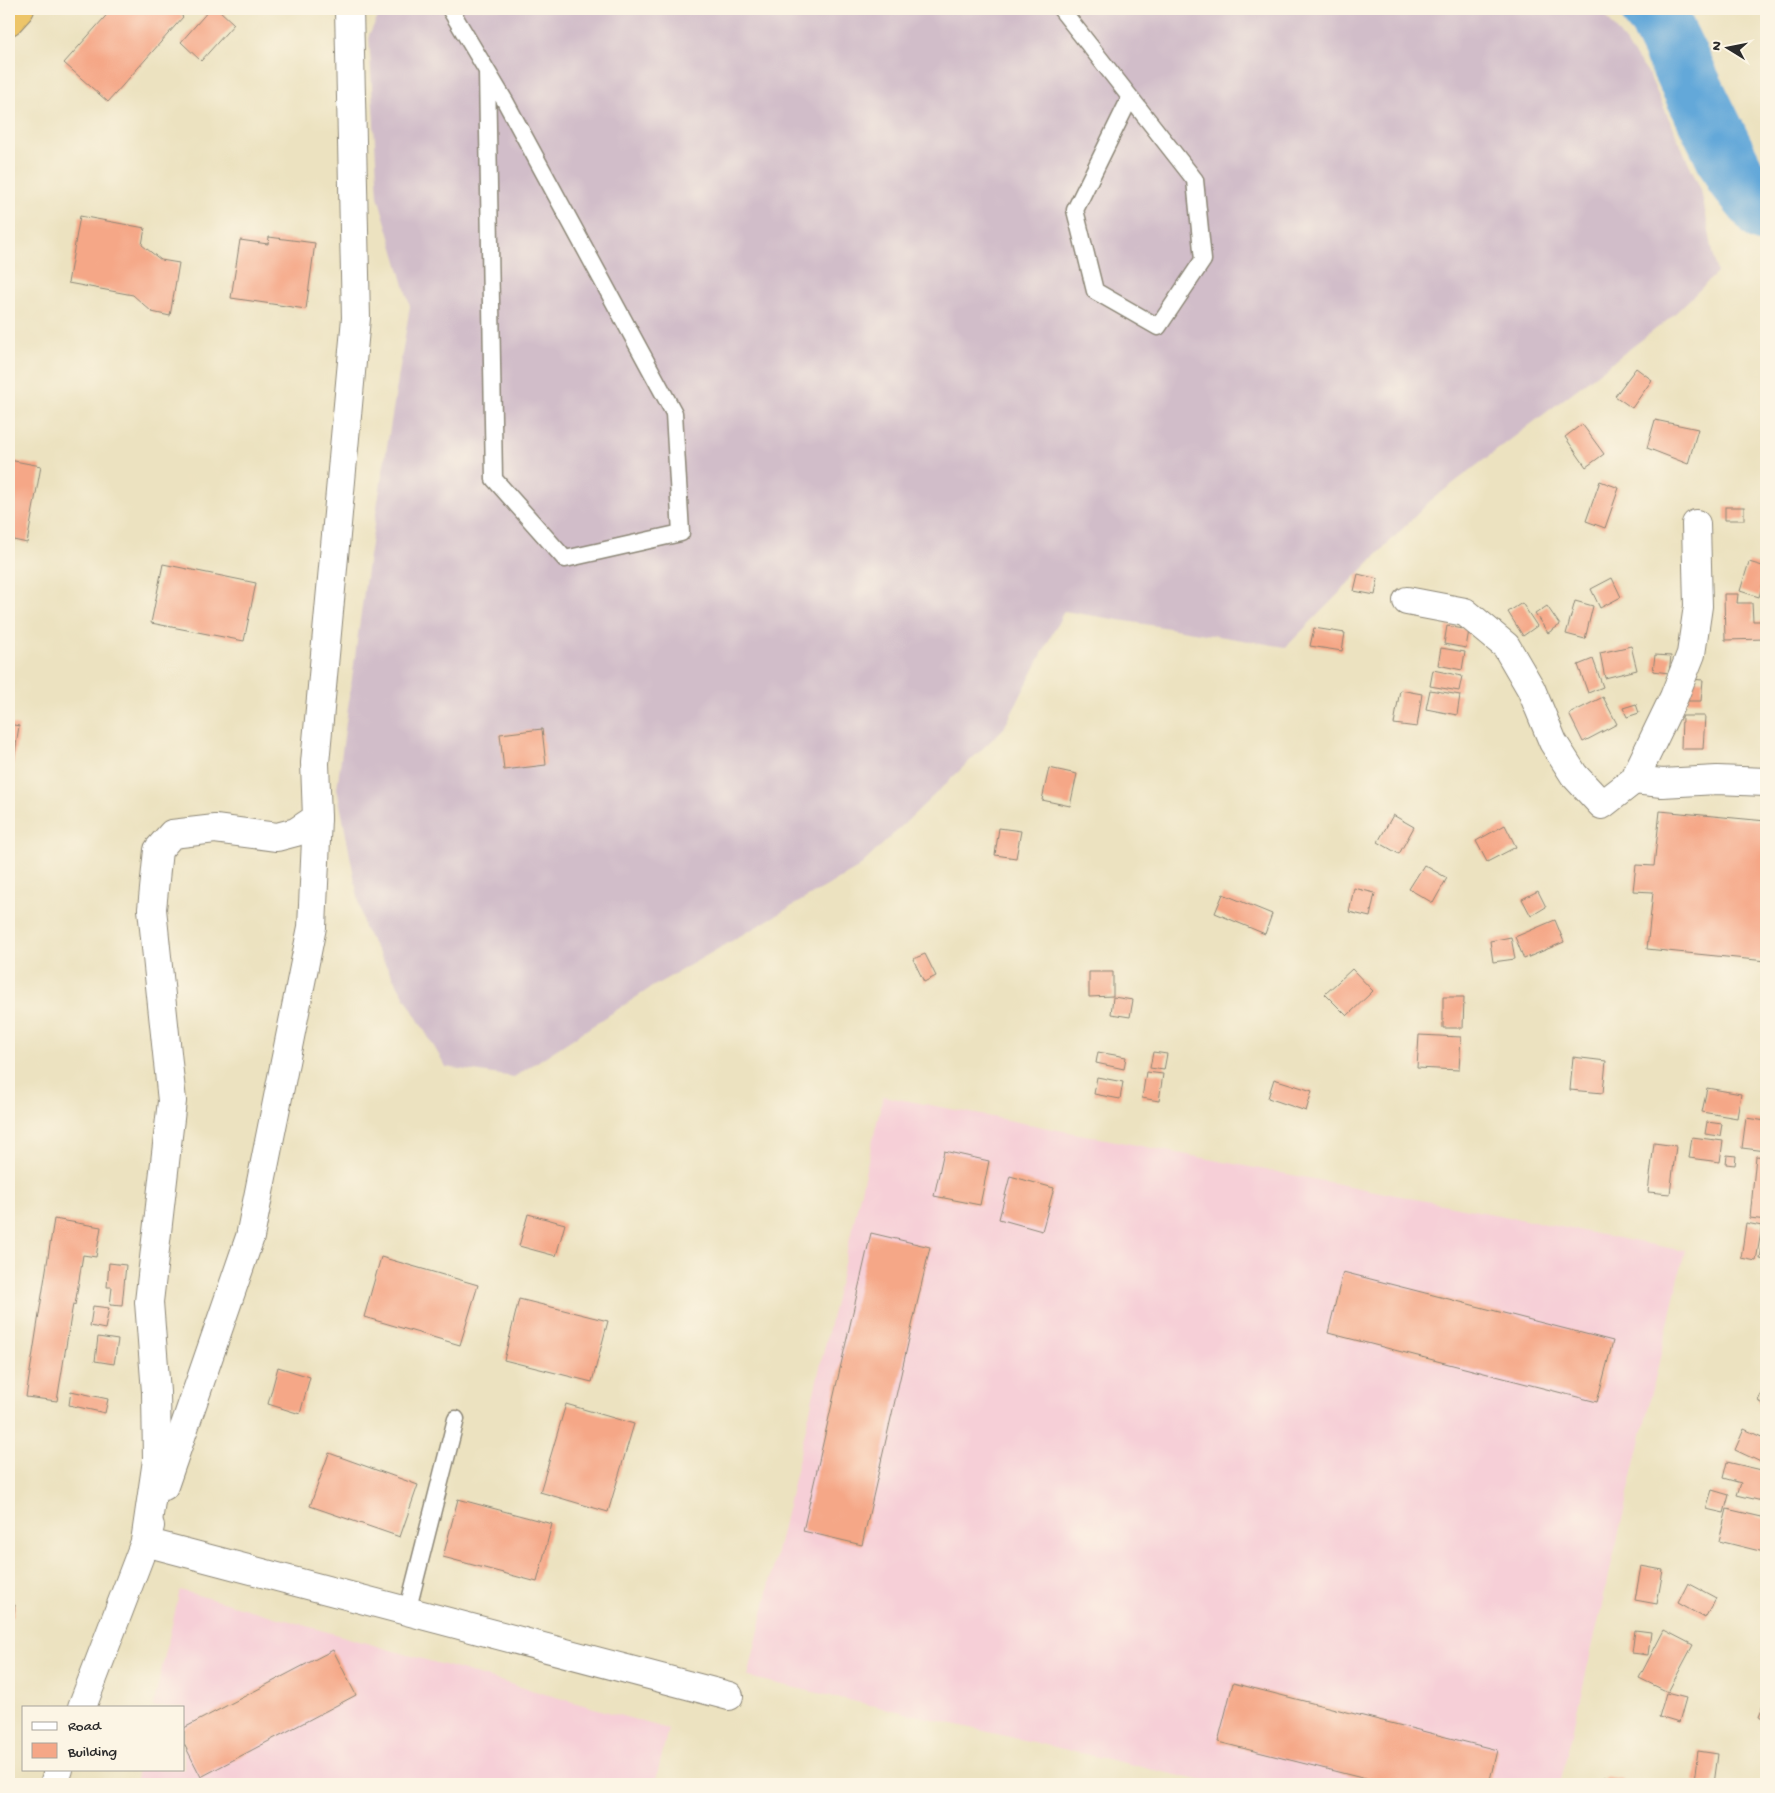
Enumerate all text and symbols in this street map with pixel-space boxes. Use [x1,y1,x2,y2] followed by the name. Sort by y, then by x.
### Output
[1702,22,1752,72] north arrow
[1708,40,1727,52] text: N
[22,1706,185,1770] legend
[68,1718,102,1736] text: Road
[67,1744,117,1762] text: Building

